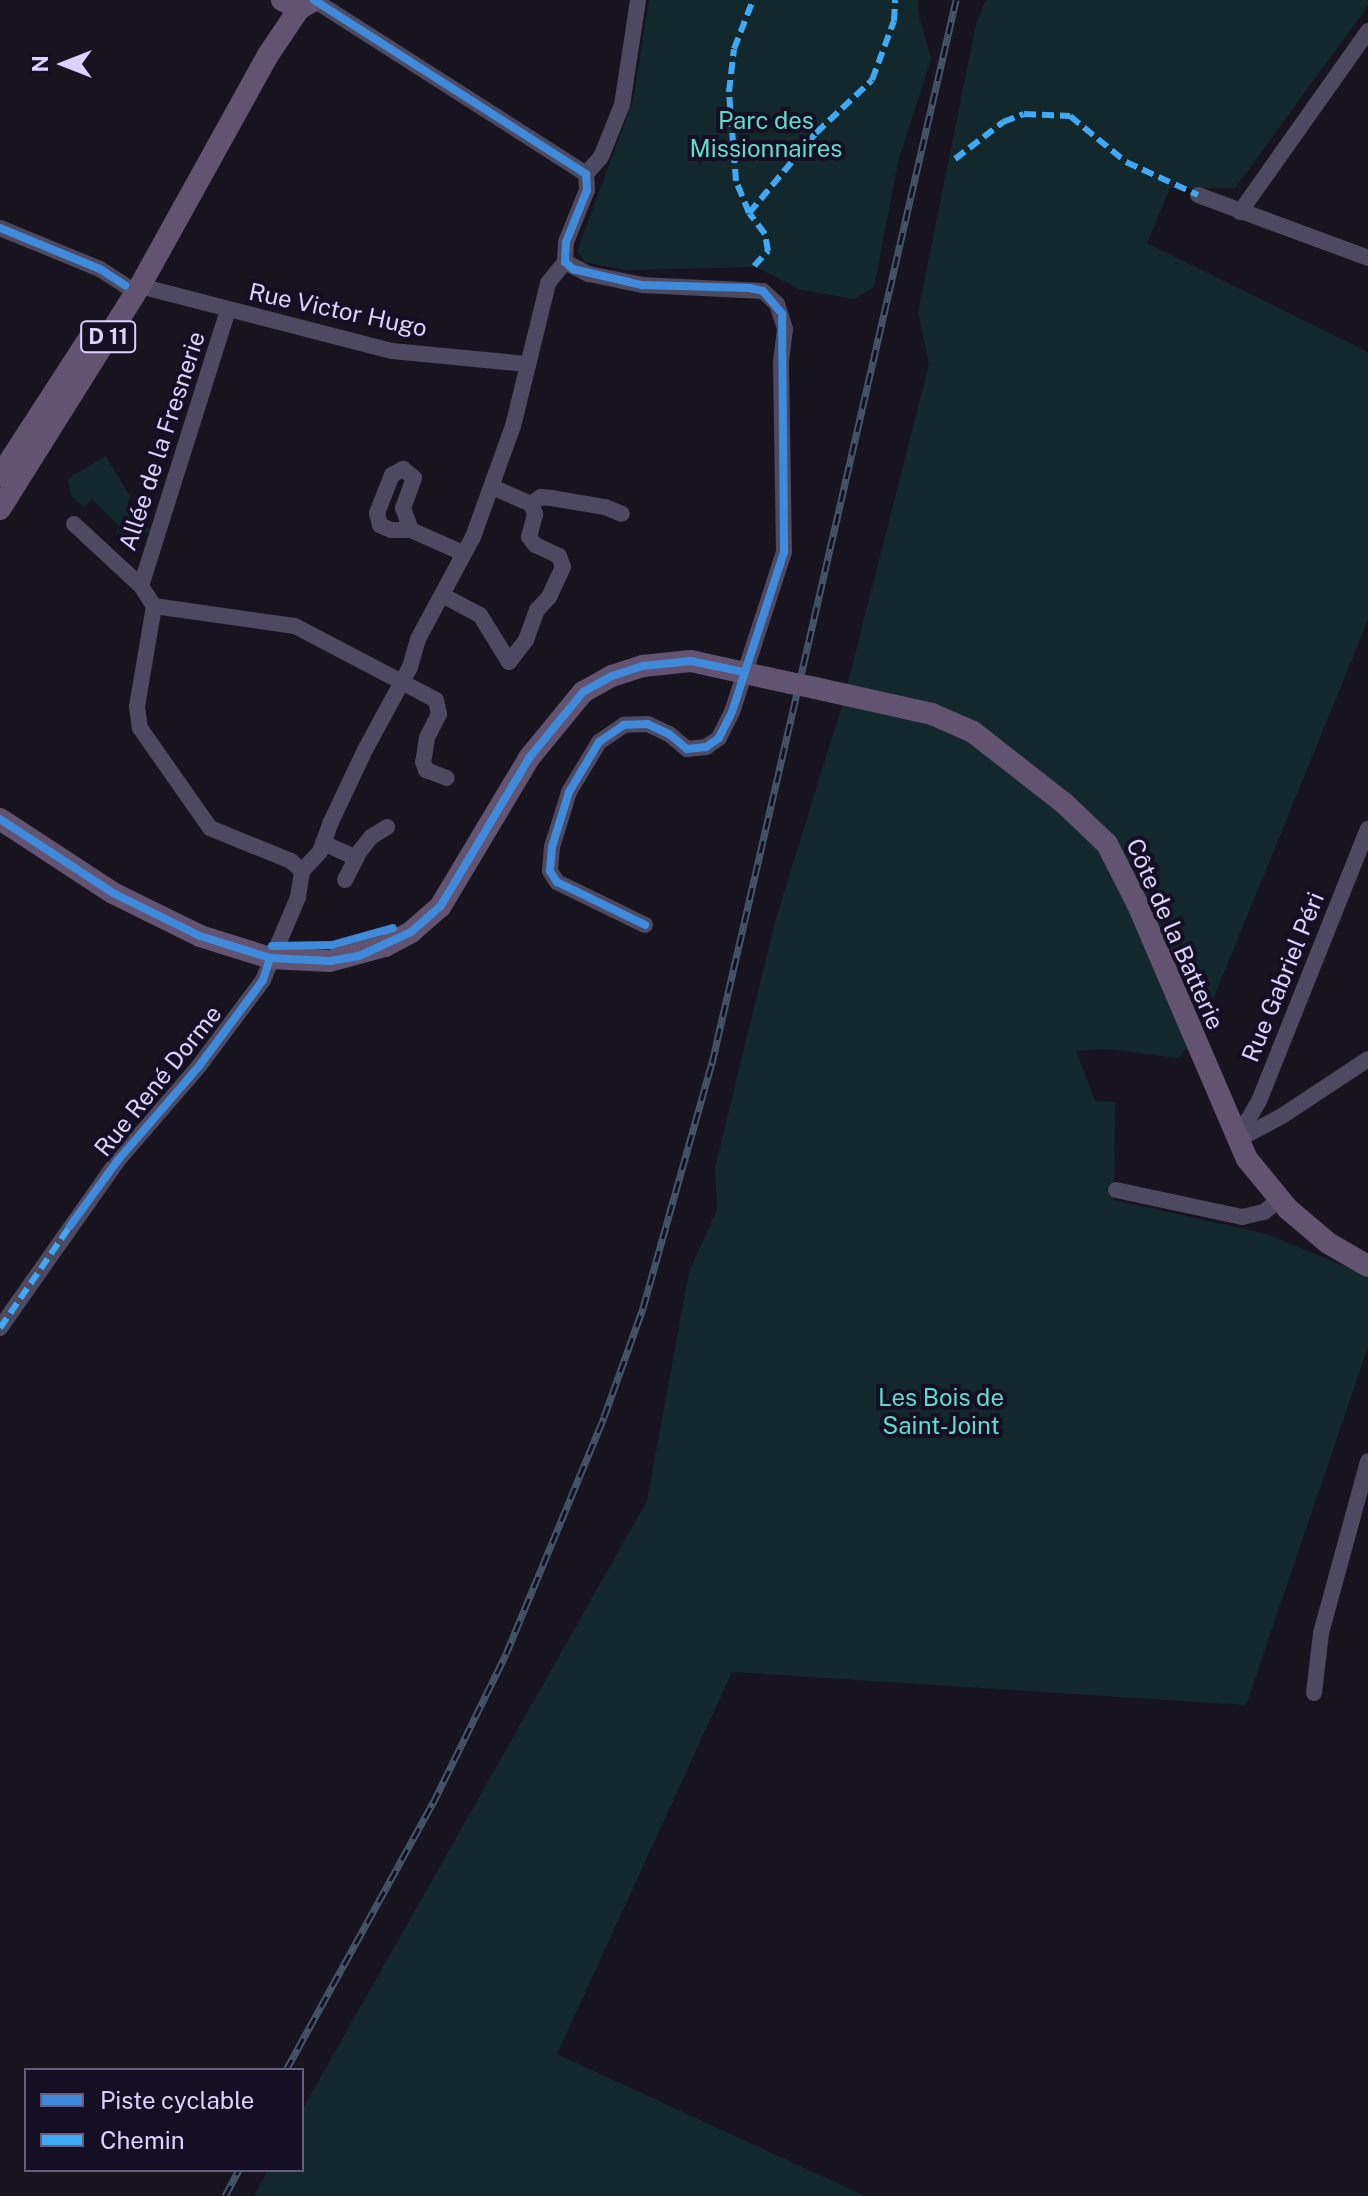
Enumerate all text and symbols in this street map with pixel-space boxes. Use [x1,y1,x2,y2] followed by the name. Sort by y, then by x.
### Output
[24,24,104,104] north arrow
[27,55,53,73] text: N
[690,107,842,163] park label: Parc des Missionnaires
[246,277,430,343] street label: Rue Victor Hugo
[80,319,136,355] road number: D 11
[113,328,211,554] street label: Allée de la Fresnerie
[1120,834,1230,1034] street label: Côte de la Batterie
[1236,888,1330,1066] street label: Rue Gabriel Péri
[88,1000,228,1162] street label: Rue René Dorme
[878,1384,1004,1440] park label: Les Bois de Saint-Joint
[24,2068,304,2172] legend
[100,2086,254,2114] text: Piste cyclable
[100,2126,185,2154] text: Chemin

